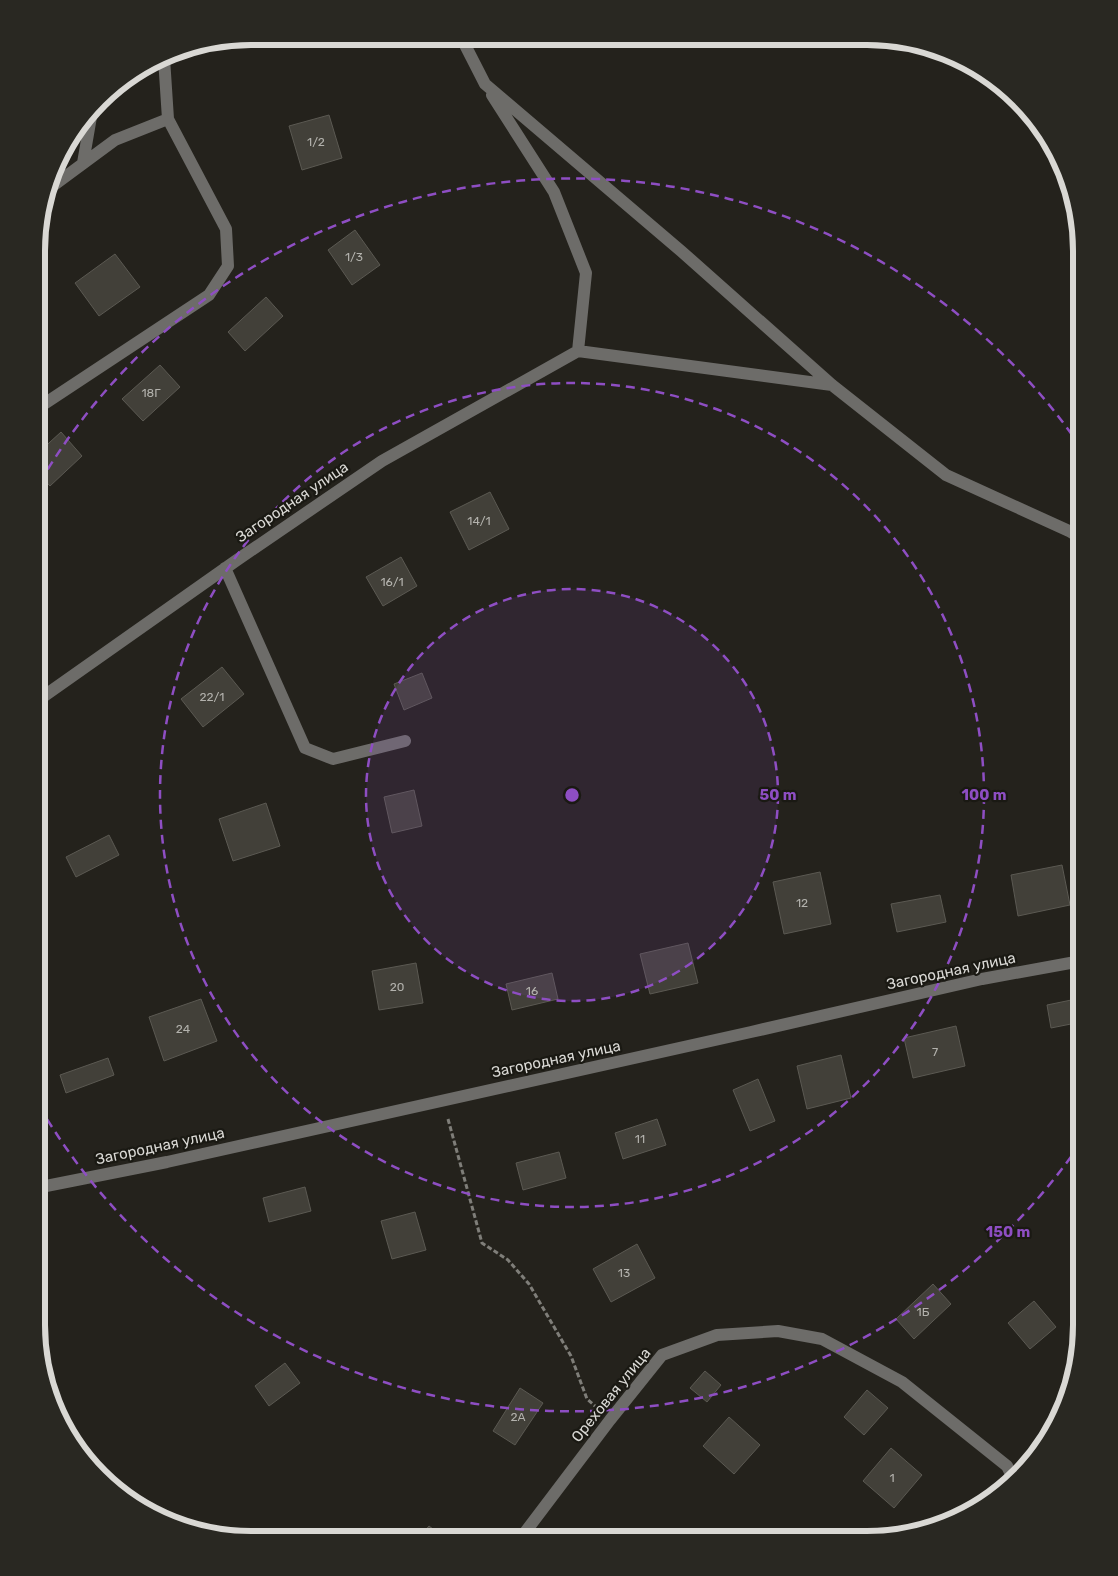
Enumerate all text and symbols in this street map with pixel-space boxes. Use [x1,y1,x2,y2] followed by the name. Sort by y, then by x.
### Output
[307,135,325,149] house number: 1/2
[345,250,363,264] house number: 1/3
[141,386,161,400] house number: 18Г
[232,458,352,546] street label: Загородная улица
[467,514,491,528] house number: 14/1
[380,575,404,589] house number: 16/1
[200,690,224,704] house number: 22/1
[563,786,581,804] centre of rings
[760,786,796,804] text: 50 m
[962,786,1006,804] text: 100 m
[796,896,808,910] house number: 12
[885,949,1017,993] street label: Загородная улица
[390,980,404,994] house number: 20
[526,984,538,998] house number: 16
[176,1022,191,1036] house number: 24
[490,1037,622,1081] street label: Загородная улица
[932,1045,938,1059] house number: 7
[94,1124,226,1168] street label: Загородная улица
[635,1132,645,1146] house number: 11
[986,1223,1030,1241] text: 150 m
[618,1266,630,1280] house number: 13
[917,1305,930,1319] house number: 1Б
[568,1344,654,1446] street label: Ореховая улица
[510,1410,526,1424] house number: 2А
[889,1471,895,1485] house number: 1

